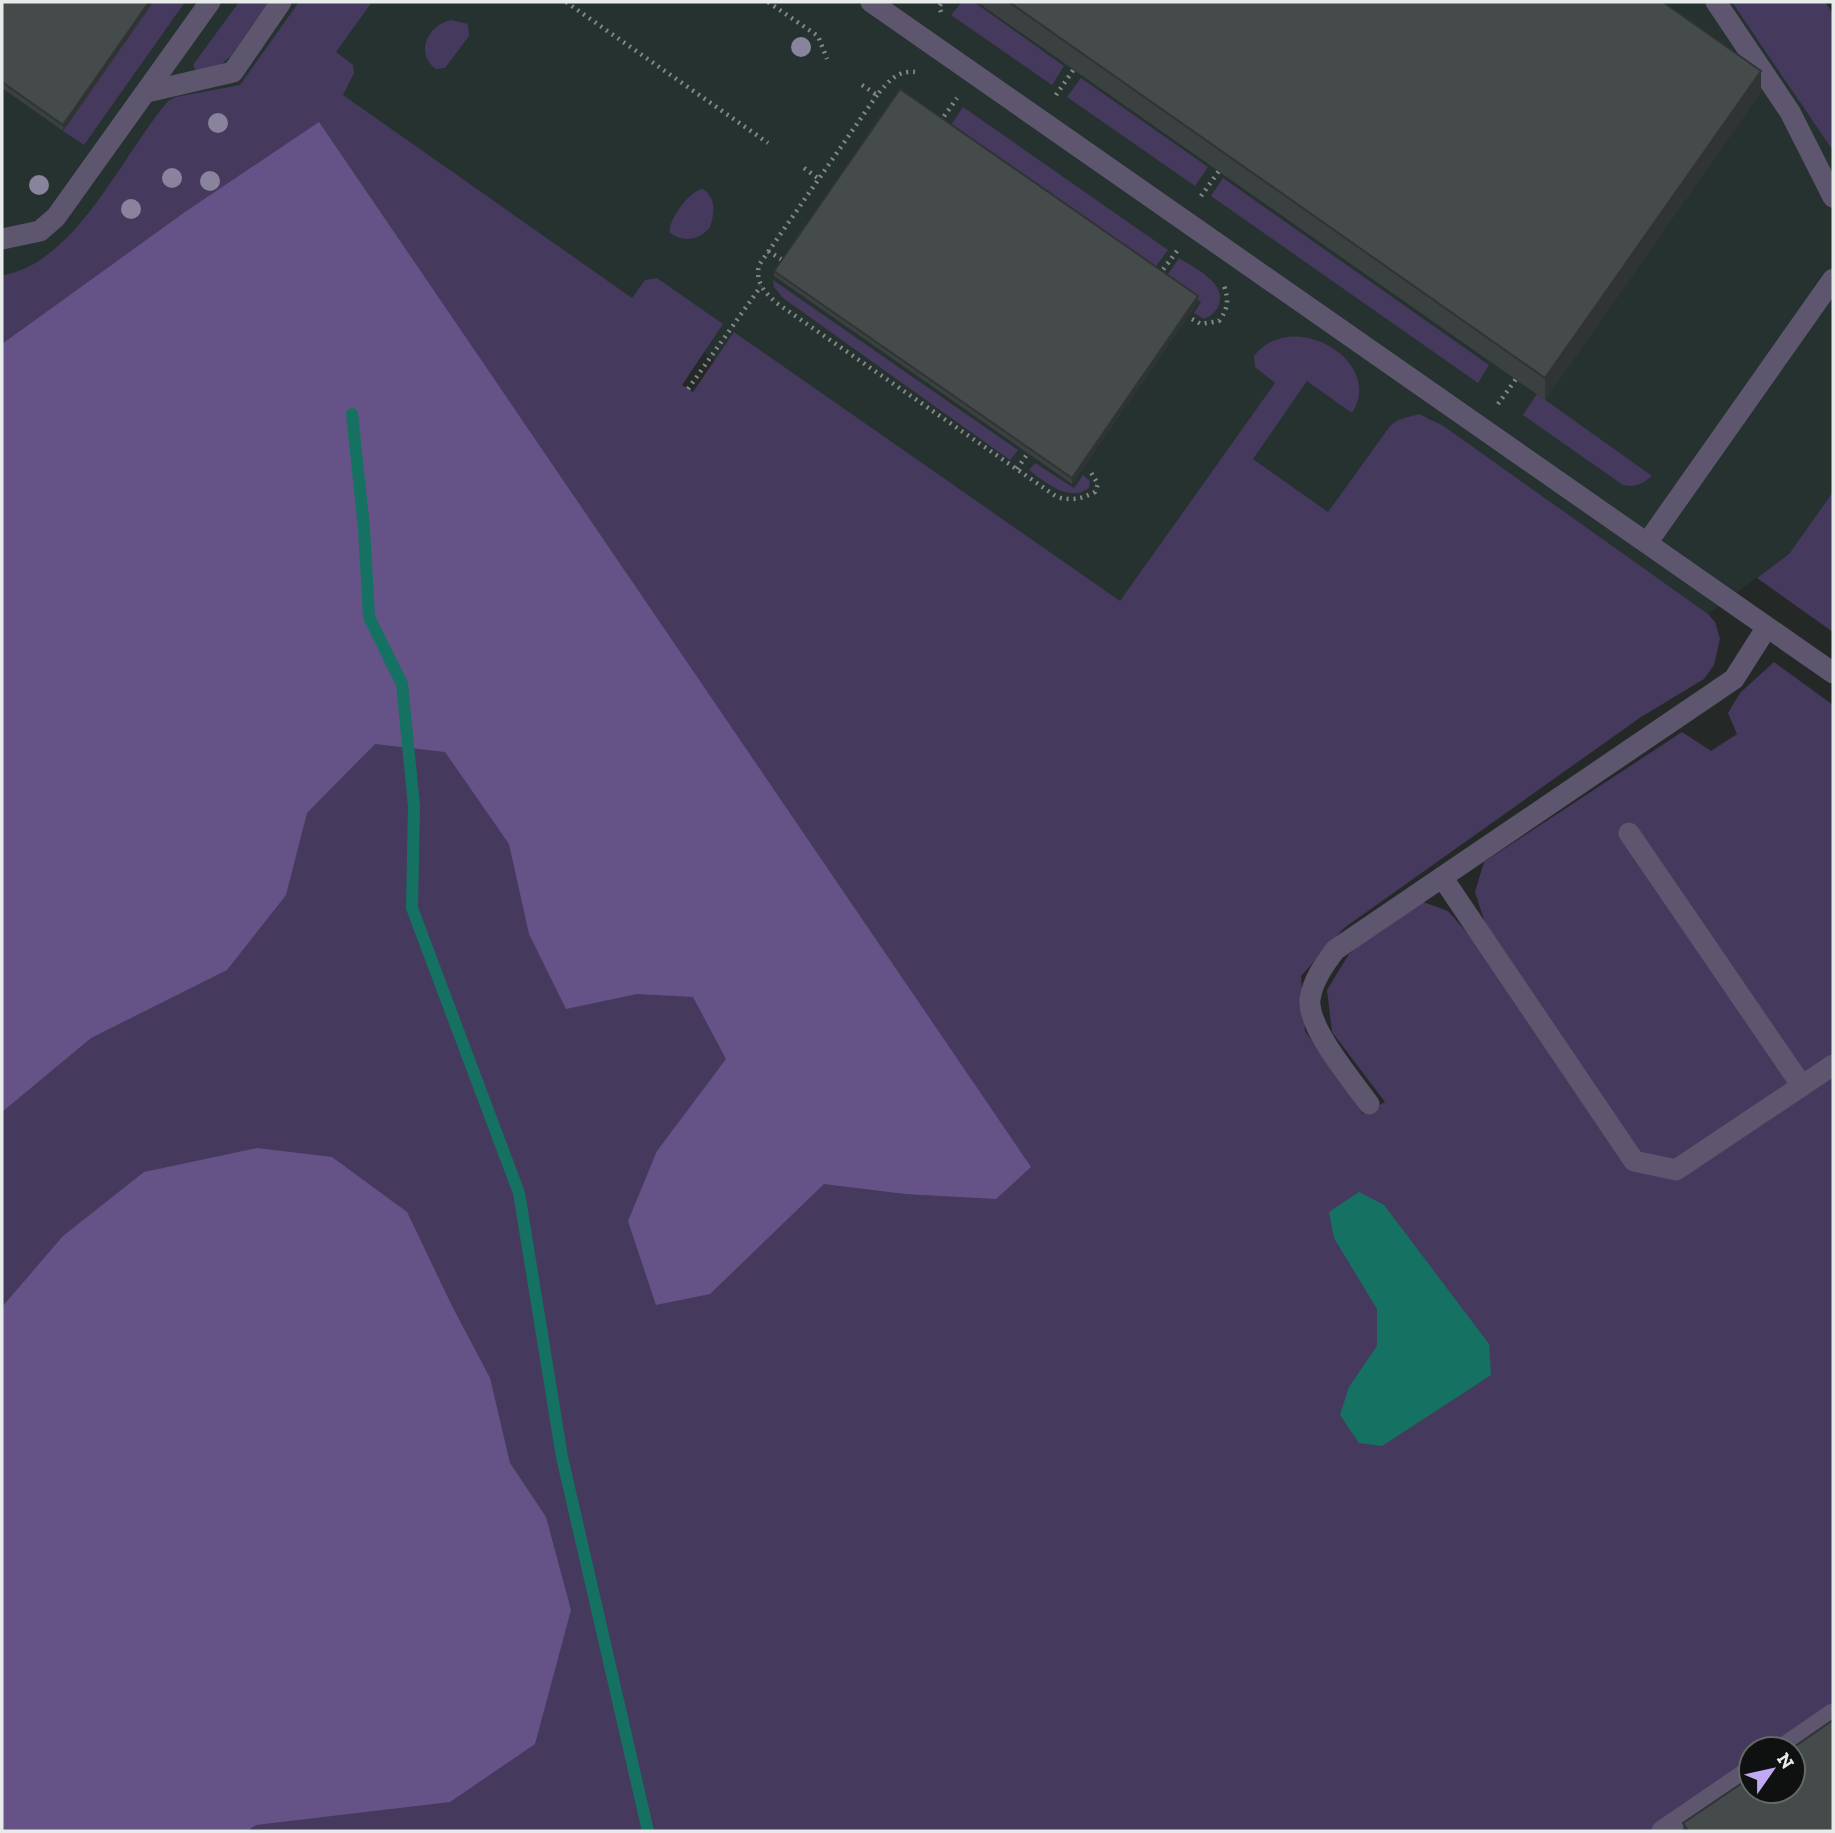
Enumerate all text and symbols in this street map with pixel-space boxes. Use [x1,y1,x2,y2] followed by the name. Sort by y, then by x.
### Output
[1737,1735,1807,1805] north arrow
[1772,1748,1799,1773] text: N

